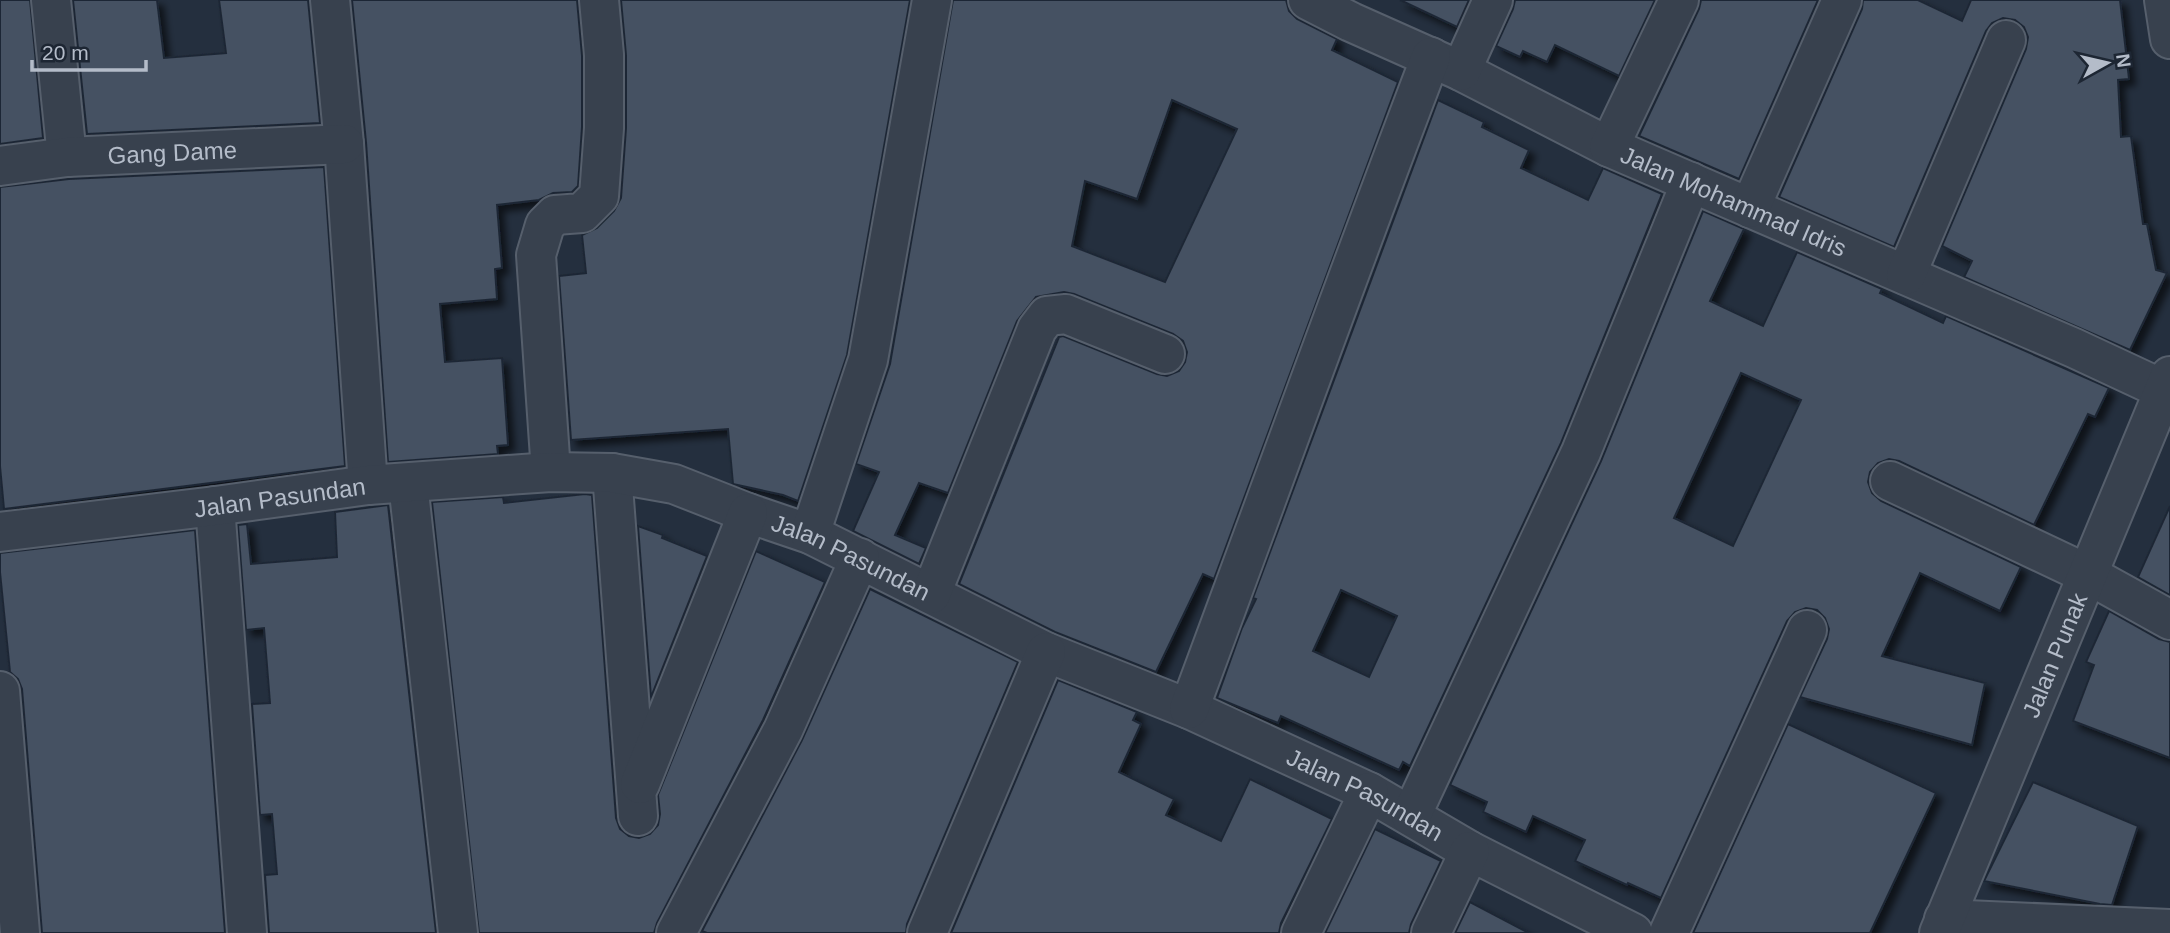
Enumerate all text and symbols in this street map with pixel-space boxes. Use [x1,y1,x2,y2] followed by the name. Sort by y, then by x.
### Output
[32,28,145,72] scale bar
[2072,28,2142,98] north arrow
[42,41,89,64] text: 20 m
[2112,52,2135,69] text: N
[107,136,238,169] street label: Gang Dame
[1617,140,1851,262] street label: Jalan Mohammad Idris
[193,472,367,522] street label: Jalan Pasundan
[768,509,935,605] street label: Jalan Pasundan
[2017,588,2092,721] street label: Jalan Punak
[1283,743,1448,846] street label: Jalan Pasundan

